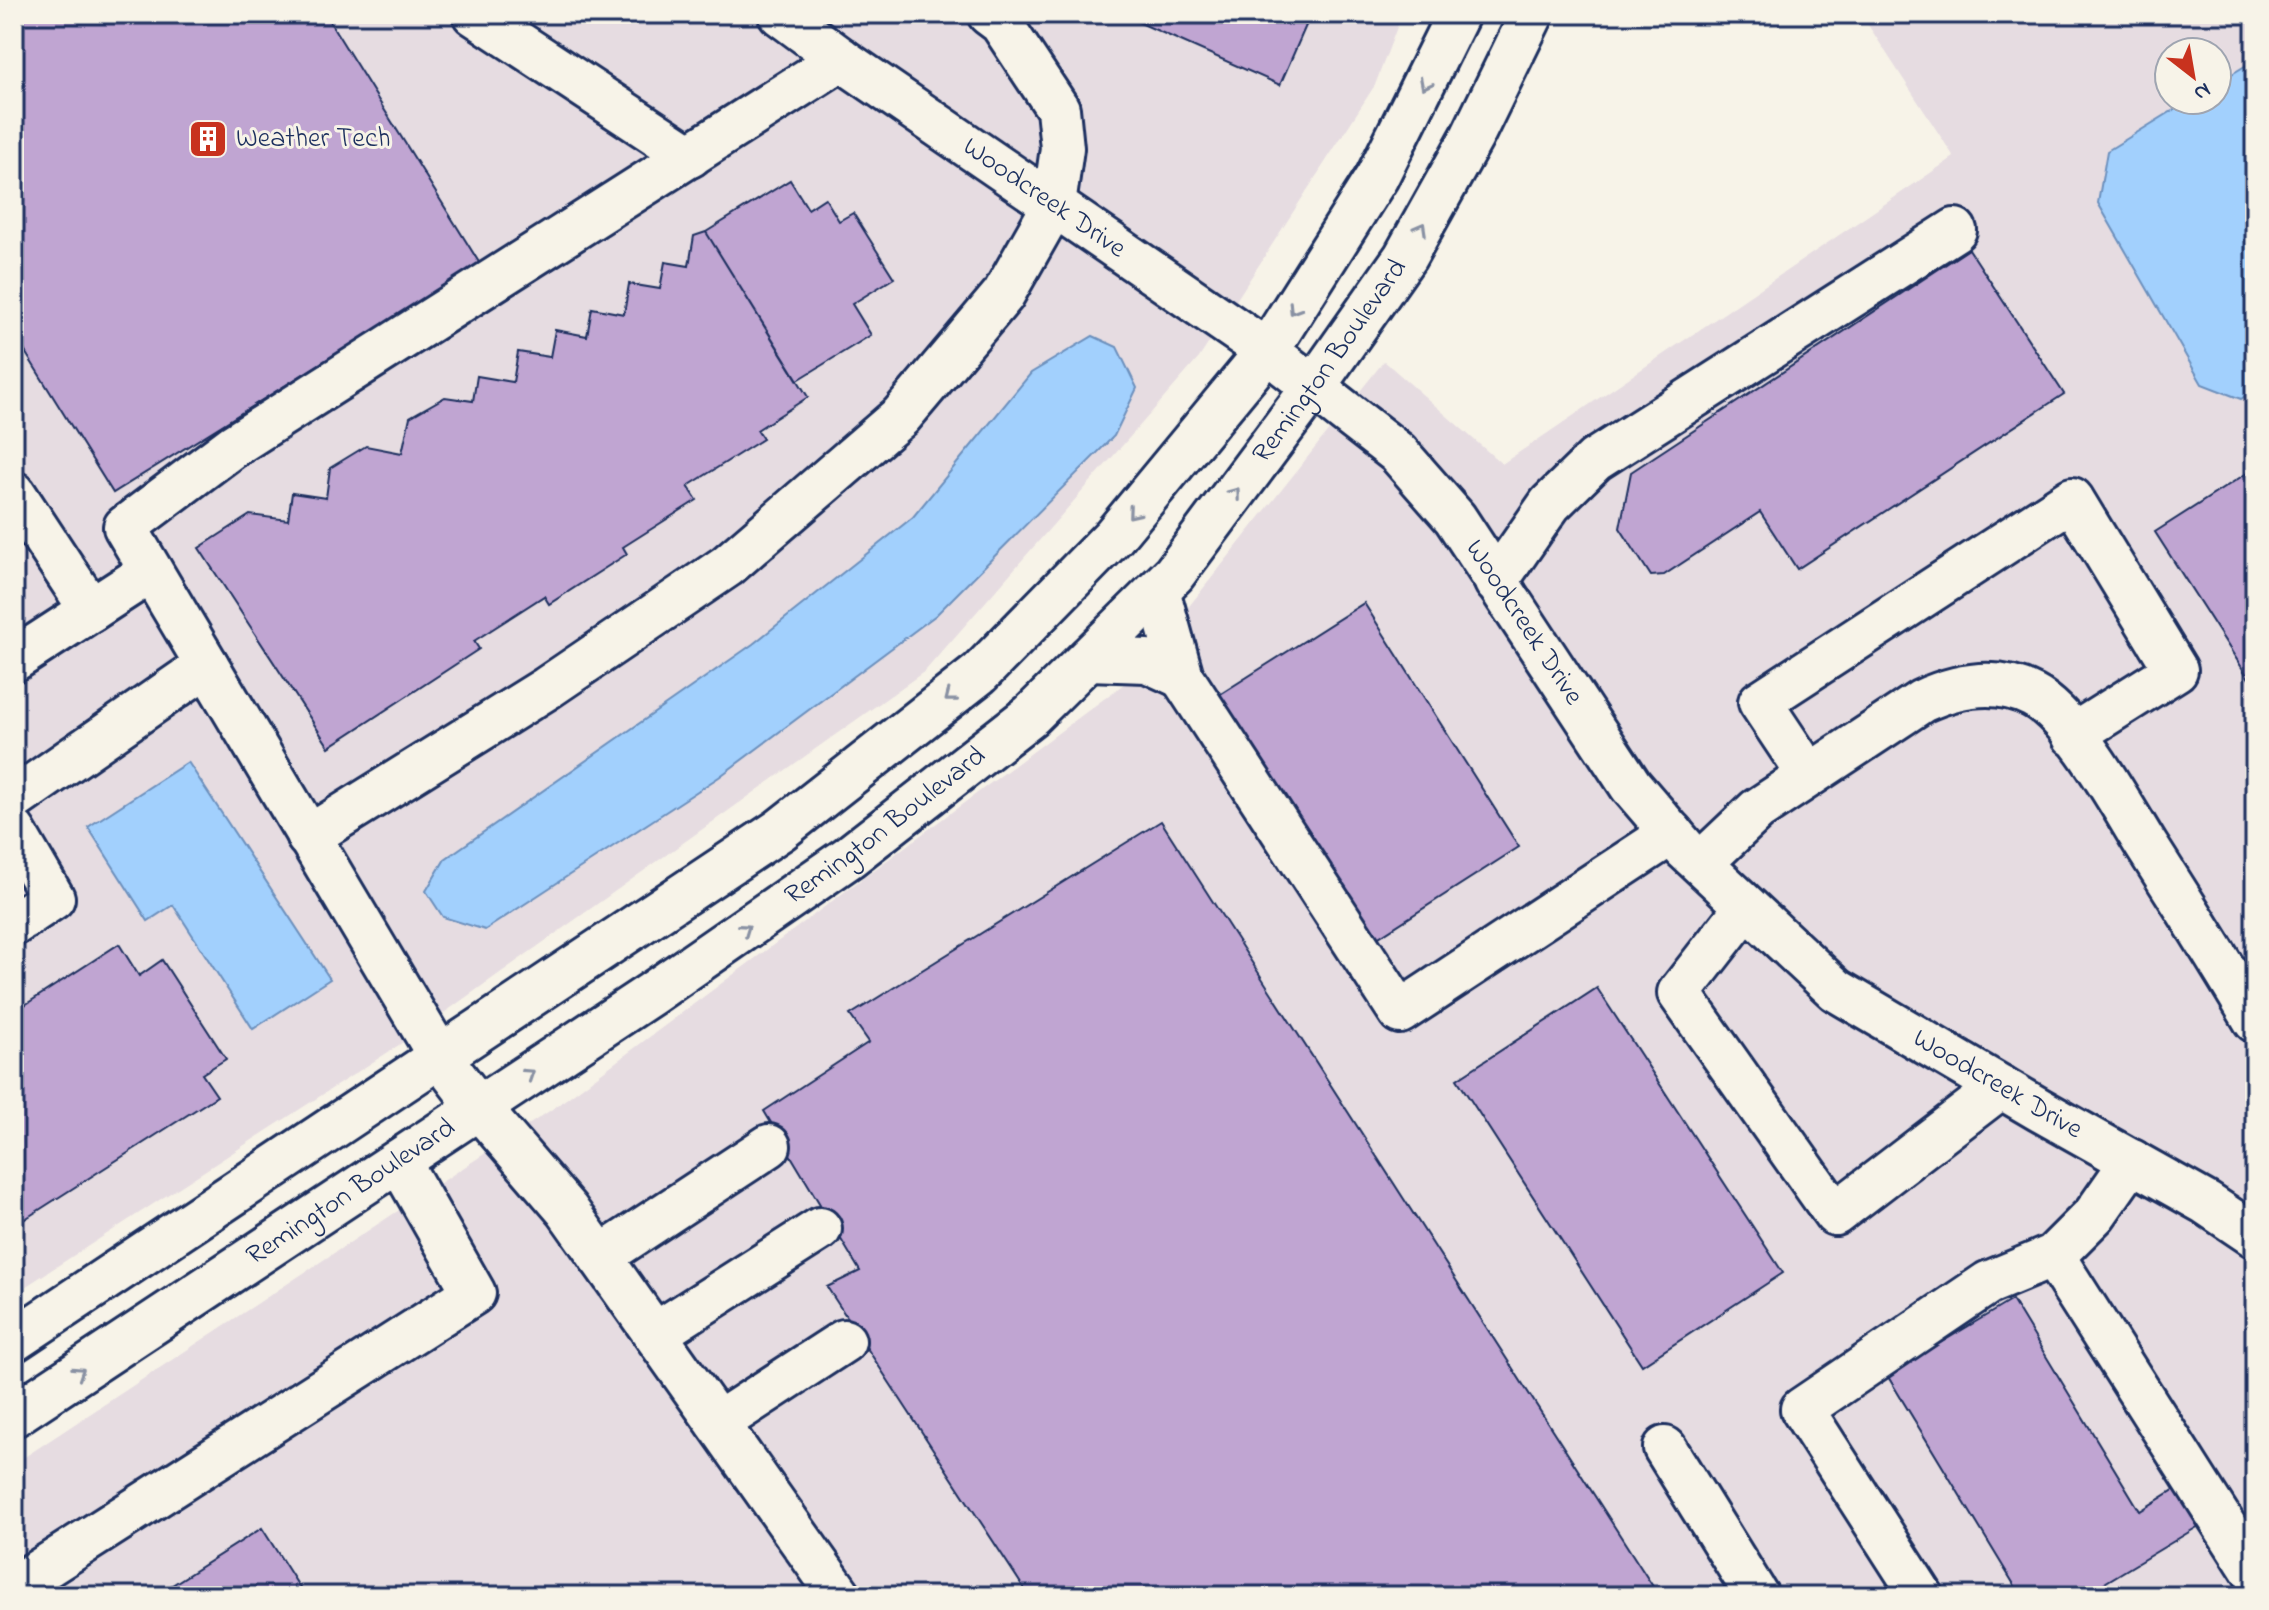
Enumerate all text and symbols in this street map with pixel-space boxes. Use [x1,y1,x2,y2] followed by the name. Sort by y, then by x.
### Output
[2153,36,2233,116] north arrow
[2187,73,2216,108] text: N
[1419,76,1434,91] one-way arrow
[187,118,229,160] building icon: Weather Tech
[236,119,391,160] place label: Weather Tech
[954,127,1135,269] street label: Woodcreek Drive
[1411,223,1427,237] one-way arrow
[1243,251,1418,472] street label: Remington Boulevard
[1288,300,1303,314] one-way arrow
[1225,487,1239,502] one-way arrow
[1128,503,1143,518] one-way arrow
[1454,532,1593,714] street label: Woodcreek Drive
[944,687,959,701] one-way arrow
[777,737,995,916] street label: Remington Boulevard
[737,924,751,939] one-way arrow
[1905,1019,2090,1150] street label: Woodcreek Drive
[521,1069,535,1084] one-way arrow
[238,1108,464,1276] street label: Remington Boulevard
[70,1367,85,1382] one-way arrow

